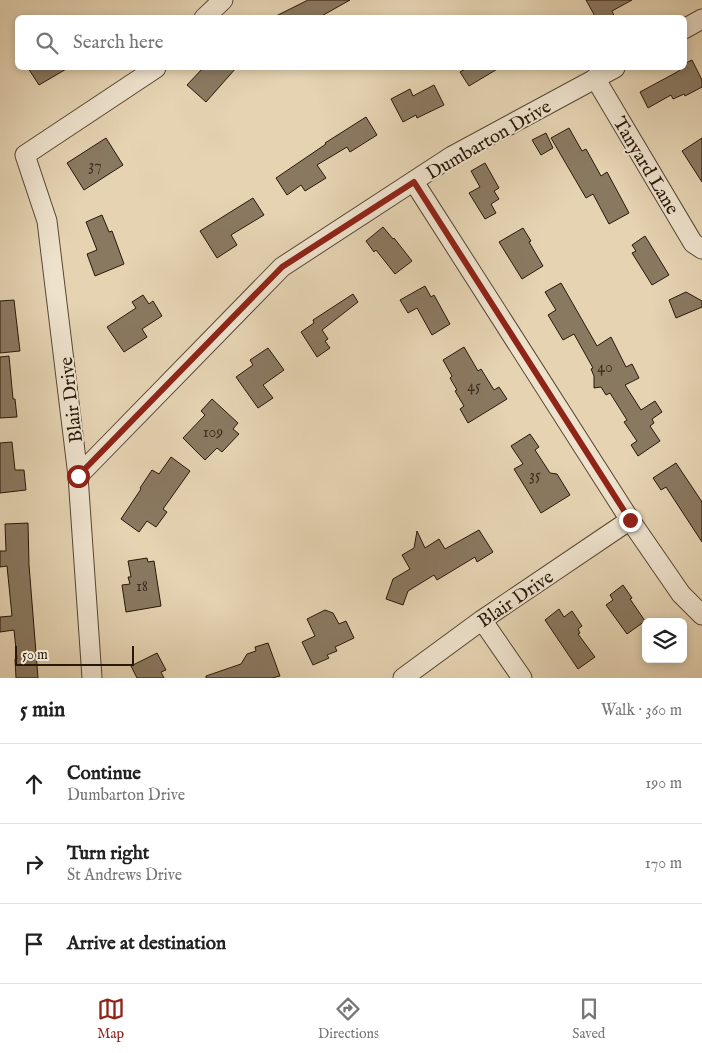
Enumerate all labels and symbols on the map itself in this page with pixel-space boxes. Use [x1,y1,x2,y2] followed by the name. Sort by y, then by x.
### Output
[422,95,556,186] street label: Dumbarton Drive
[607,113,684,220] street label: Tanyard Lane
[88,156,102,176] house number: 37
[55,355,89,444] street label: Blair Drive
[597,358,613,378] house number: 40
[467,377,481,397] house number: 45
[203,423,223,443] house number: 109
[67,465,90,488] route start
[529,466,541,486] house number: 35
[619,509,642,532] route end
[474,565,559,634] street label: Blair Drive
[136,577,148,597] house number: 18
[15,643,134,666] scale bar

